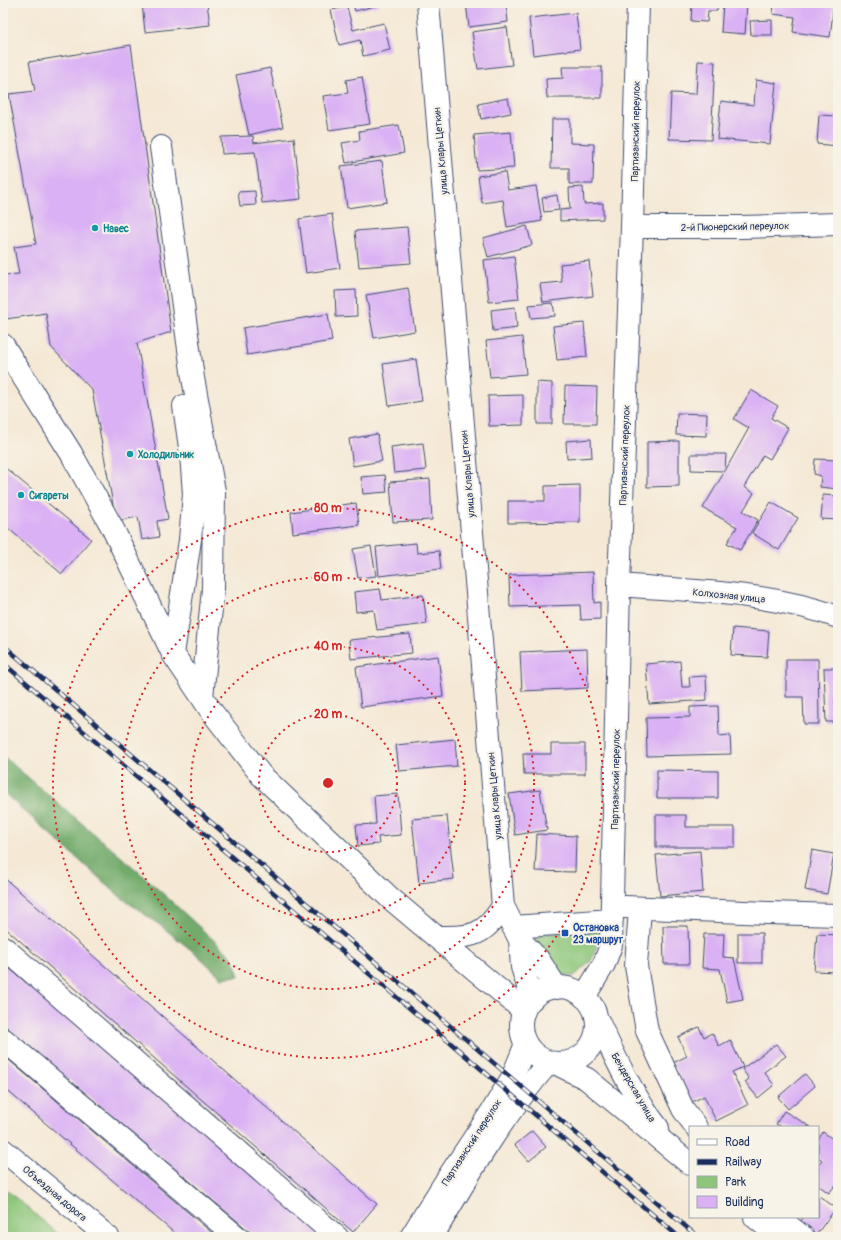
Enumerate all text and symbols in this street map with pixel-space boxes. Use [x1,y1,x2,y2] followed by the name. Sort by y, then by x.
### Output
[629,81,643,181] street label: Партизанский переулок
[431,107,451,196] street label: улица Клары Цеткин
[681,220,789,234] street label: 2-й Пионерский переулок
[90,223,100,233] marker: Навес
[103,223,129,235] place label: Навес
[617,405,633,506] street label: Партизанский переулок
[458,430,478,519] street label: улица Клары Цеткин
[125,449,135,459] marker: Холодильник
[138,449,195,461] place label: Холодильник
[16,490,26,500] marker: Сигареты
[29,490,69,502] place label: Сигареты
[314,501,342,516] text: 80 m
[314,570,343,585] text: 60 m
[692,586,766,606] street label: Колхозная улица
[313,639,343,654] text: 40 m
[314,707,342,722] text: 20 m
[609,729,623,829] street label: Партизанский переулок
[485,752,505,841] street label: улица Клары Цеткин
[321,776,335,790] centre of rings
[573,922,624,946] place label: Остановка 23 маршрут
[560,928,570,938] marker: Остановка 23 маршрут
[608,1051,658,1125] street label: Бендерская улица
[439,1097,504,1188] street label: Партизанский переулок
[689,1126,819,1218] legend
[725,1135,750,1150] text: Road
[725,1155,761,1170] text: Railway
[20,1163,89,1224] street label: Объездная дорога
[725,1175,746,1190] text: Park
[725,1195,764,1210] text: Building

